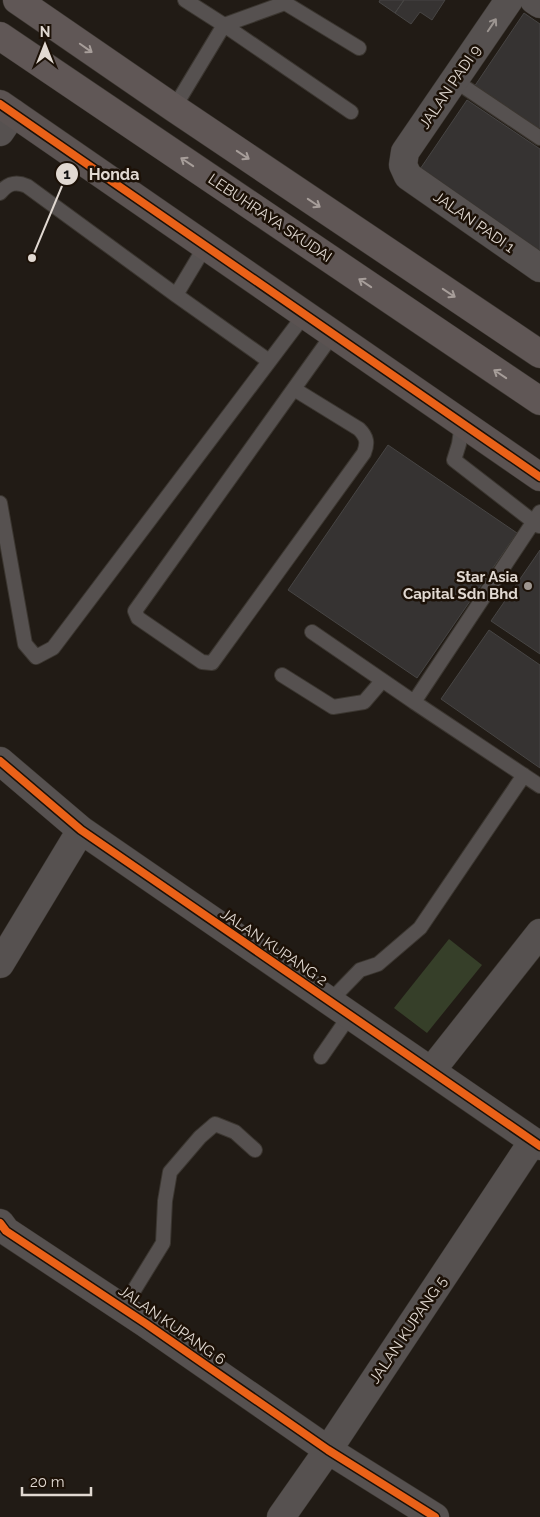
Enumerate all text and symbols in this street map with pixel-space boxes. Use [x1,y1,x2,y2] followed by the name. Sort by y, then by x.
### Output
[487,18,497,32] one-way arrow
[20,20,70,70] north arrow
[40,24,50,40] text: N
[415,42,485,132] street label: JALAN PADI 9
[79,43,93,53] one-way arrow
[236,150,250,160] one-way arrow
[180,157,194,167] one-way arrow
[54,158,150,189] callout: Honda
[63,165,71,183] text: 1
[89,165,139,184] text: Honda
[205,170,335,266] street label: LEBUHRAYA SKUDAI
[430,187,518,257] street label: JALAN PADI 1
[307,197,321,208] one-way arrow
[358,278,372,288] one-way arrow
[442,288,456,298] one-way arrow
[493,369,507,379] one-way arrow
[403,568,518,603] place label: Star Asia Capital Sdn Bhd
[522,580,534,592] marker: Star Asia Capital Sdn Bhd
[217,905,331,990] street label: JALAN KUPANG 2
[365,1273,451,1387] street label: JALAN KUPANG 5
[115,1281,229,1369] street label: JALAN KUPANG 6
[22,1464,91,1496] scale bar
[30,1473,65,1491] text: 20 m

